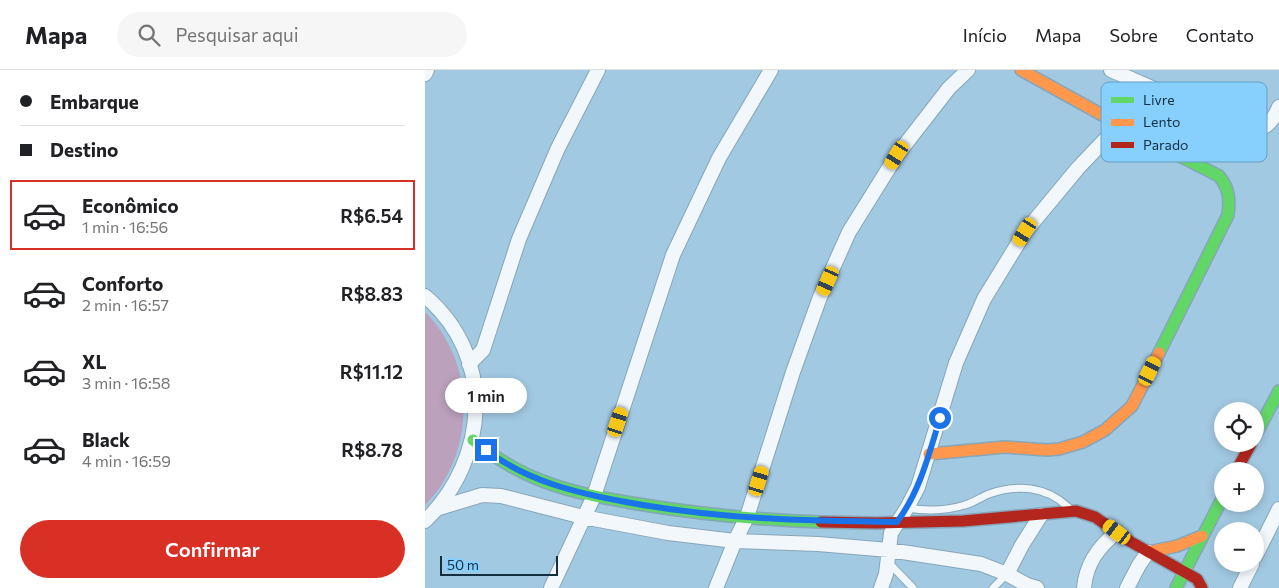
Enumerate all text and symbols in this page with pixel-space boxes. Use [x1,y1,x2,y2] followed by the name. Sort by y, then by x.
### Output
[117,12,467,57] search box
[25,20,87,49] text: Mapa
[135,21,163,49] icon: search
[175,23,299,46] text: Pesquisar aqui
[963,24,1007,46] text: Início
[1035,24,1081,46] text: Mapa
[1109,24,1158,46] text: Sobre
[1186,24,1254,46] text: Contato
[1101,82,1267,162] legend
[50,90,139,113] text: Embarque
[1143,91,1175,108] text: Livre
[1143,113,1180,130] text: Lento
[1143,136,1188,153] text: Parado
[50,138,118,161] text: Destino
[882,138,911,172] car
[22,193,67,238] icon: car
[82,194,179,217] text: Econômico
[340,204,403,227] text: R$6.54
[1010,215,1039,249] car
[82,217,168,236] text: 1 min · 16:56
[815,264,840,298] car
[22,271,67,316] icon: car
[82,272,163,295] text: Conforto
[341,282,403,305] text: R$8.83
[82,295,169,314] text: 2 min · 16:57
[22,349,67,394] icon: car
[82,350,107,373] text: XL
[1136,354,1163,388] car
[340,360,403,383] text: R$11.12
[82,373,171,392] text: 3 min · 16:58
[445,378,527,412] callout: 1 min
[467,386,505,405] text: 1 min
[1214,402,1264,572] map controls
[1214,402,1264,452] button: locate
[606,405,629,439] car
[929,407,951,429] route start
[22,427,67,472] icon: car
[82,428,130,451] text: Black
[341,438,403,461] text: R$8.78
[475,439,497,461] route end
[82,451,171,470] text: 4 min · 16:59
[1214,462,1264,512] button: +
[747,464,770,498] car
[1100,517,1133,547] car
[20,520,405,578] button: Confirmar
[1214,522,1264,572] button: −
[440,553,557,576] scale bar
[447,556,479,573] text: 50 m

